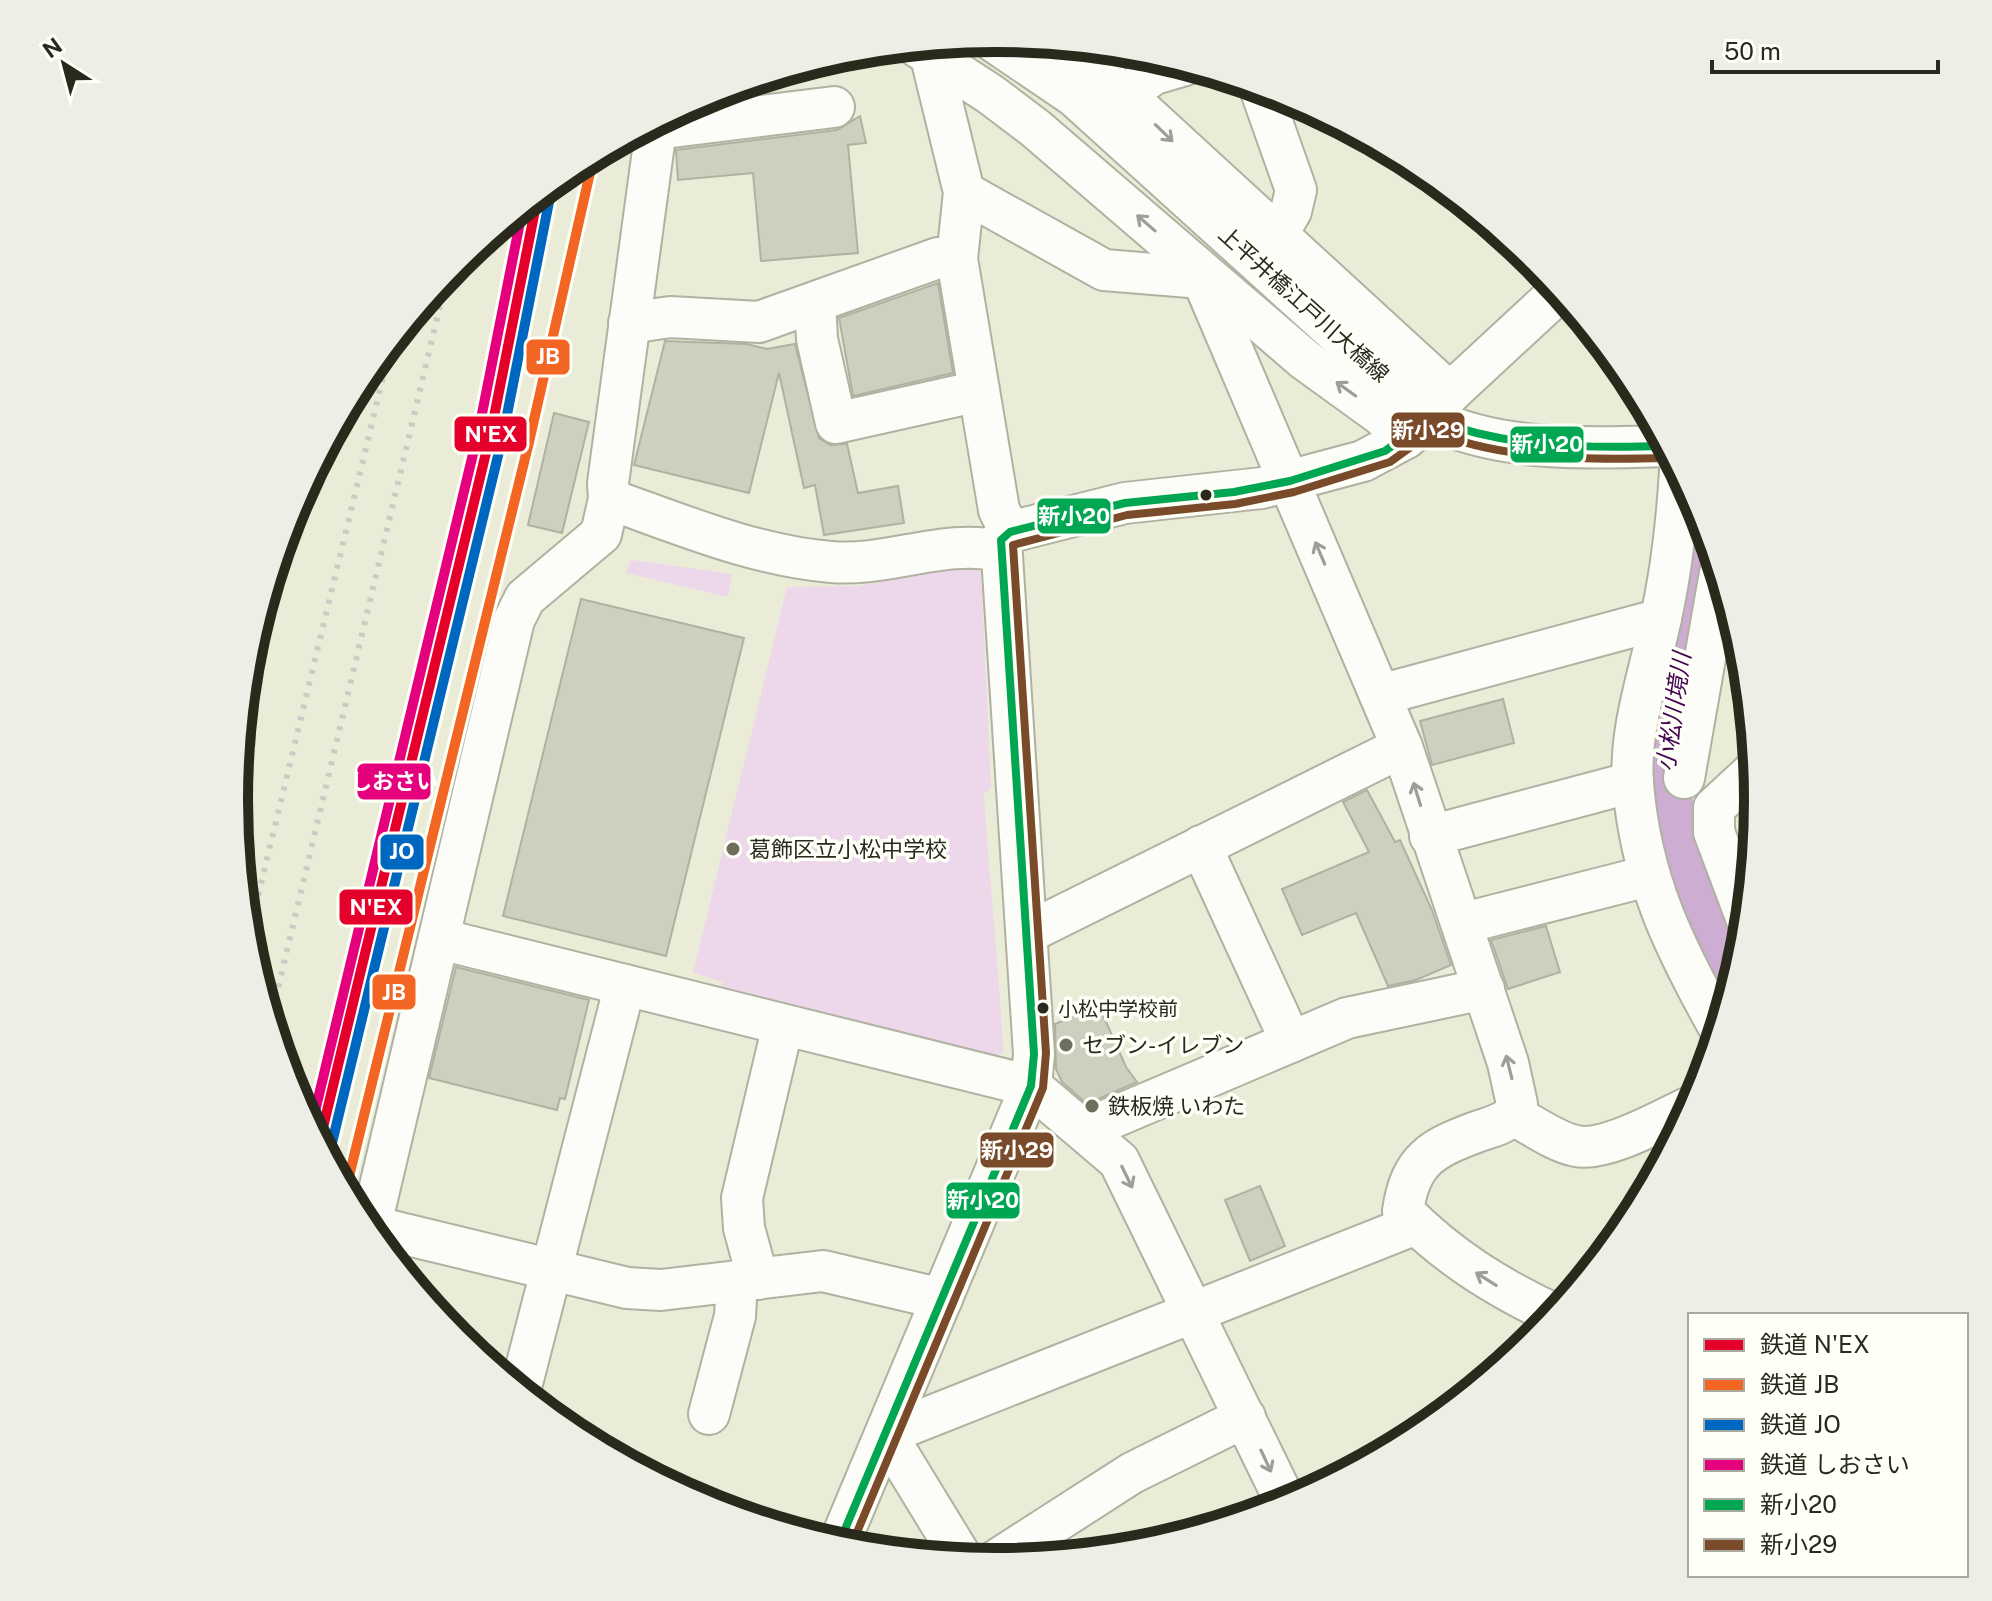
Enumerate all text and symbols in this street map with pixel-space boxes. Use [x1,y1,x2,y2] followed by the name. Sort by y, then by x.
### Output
[24,24,104,104] north arrow
[1712,24,1938,74] scale bar
[38,32,67,63] text: N
[1724,37,1781,65] text: 50 m
[1154,123,1173,142] one-way arrow
[1136,215,1156,233] one-way arrow
[1214,221,1394,387] street label: 上平井橋江戸川大橋線
[525,338,571,376] line badge: JB
[536,343,560,369] text: JB
[1335,381,1357,398] one-way arrow
[1390,411,1466,449] line badge: 新小29
[453,415,528,453] line badge: N'EX
[1392,417,1464,443] text: 新小29
[464,421,518,447] text: N'EX
[1509,425,1585,464] line badge: 新小20
[1511,431,1583,457] text: 新小20
[1198,487,1214,503] unlabelled marker
[1036,497,1112,535] line badge: 新小20
[1038,503,1110,529] text: 新小20
[1312,541,1327,566] one-way arrow
[1651,648,1696,773] water label: 小松川境川
[356,762,432,801] line badge: しおさい
[350,768,438,794] text: しおさい
[1409,782,1424,808] one-way arrow
[379,833,425,871] line badge: JO
[749,836,947,862] place label: 葛飾区立小松中学校
[389,838,415,864] text: JO
[724,840,742,858] marker: 葛飾区立小松中学校
[338,888,414,926] line badge: N'EX
[349,894,403,920] text: N'EX
[371,973,417,1011] line badge: JB
[382,979,406,1005] text: JB
[1058,997,1178,1021] place label: 小松中学校前
[1035,1000,1051,1016] marker: 小松中学校前
[1082,1032,1244,1058] place label: セブン-イレブン
[1057,1036,1075,1054] marker: セブン-イレブン
[1500,1055,1515,1081] one-way arrow
[1108,1093,1245,1119] place label: 鉄板焼 いわた
[1083,1097,1101,1115] marker: 鉄板焼 いわた
[979,1131,1055,1169] line badge: 新小29
[981,1137,1053,1163] text: 新小29
[1120,1165,1135,1189] one-way arrow
[945,1181,1021,1220] line badge: 新小20
[947,1187,1019,1213] text: 新小20
[1475,1271,1498,1287] one-way arrow
[1688,1313,1968,1577] legend
[1760,1330,1870,1358] text: 鉄道 N'EX
[1760,1370,1839,1398] text: 鉄道 JB
[1760,1410,1841,1438] text: 鉄道 JO
[1259,1449,1274,1473] one-way arrow
[1760,1450,1910,1478] text: 鉄道 しおさい
[1760,1490,1837,1518] text: 新小20
[1760,1530,1837,1558] text: 新小29

